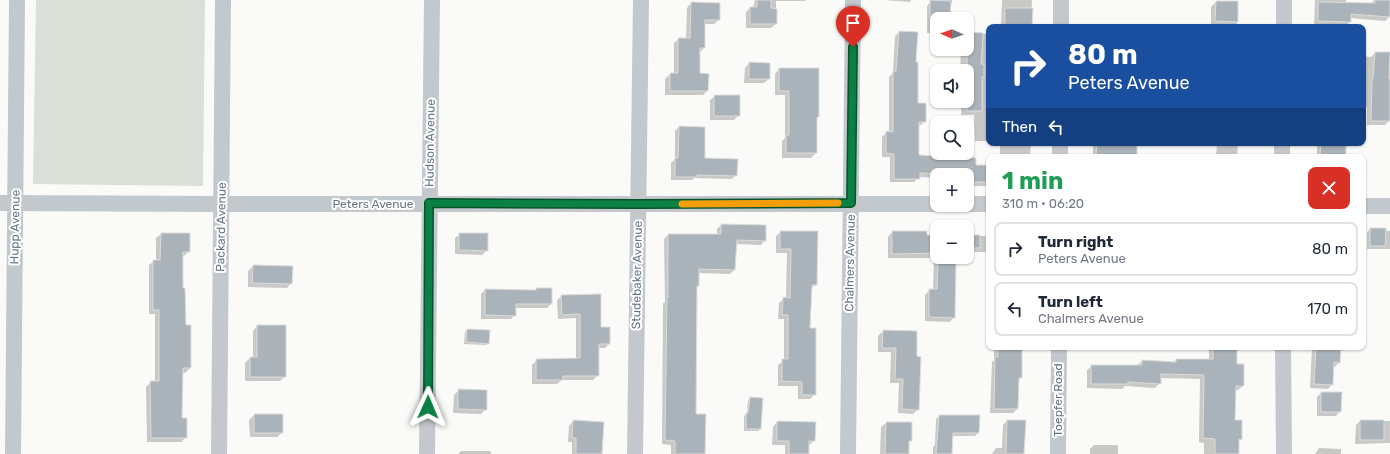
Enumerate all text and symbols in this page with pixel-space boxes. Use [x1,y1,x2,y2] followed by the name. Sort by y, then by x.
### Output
[836,6,870,47] pin
[842,12,864,34] icon: arrive
[930,12,974,56] north arrow
[930,12,974,264] map controls
[1068,38,1138,71] text: 80 m
[1002,40,1054,92] icon: right
[930,64,974,108] button: sound
[1068,72,1190,94] text: Peters Avenue
[422,99,438,187] street label: Hudson Avenue
[930,116,974,160] button: search
[1045,116,1067,138] icon: left
[1002,118,1037,136] text: Then
[1002,167,1063,195] text: 1 min
[1308,167,1350,209] button: close
[930,168,974,212] button: +
[213,182,229,272] street label: Packard Avenue
[7,189,23,264] street label: Hupp Avenue
[1002,196,1084,211] text: 310 m · 06:20
[332,197,414,211] street label: Peters Avenue
[842,214,858,312] street label: Chalmers Avenue
[629,220,645,329] street label: Studebaker Avenue
[930,220,974,264] button: −
[1038,233,1113,251] text: Turn right
[1004,238,1026,260] icon: right
[1312,240,1348,258] text: 80 m
[1038,251,1126,266] text: Peters Avenue
[1038,293,1103,311] text: Turn left
[1004,298,1026,320] icon: left
[1307,300,1348,318] text: 170 m
[1038,311,1144,326] text: Chalmers Avenue
[1051,363,1065,437] street label: Toepfer Road
[407,386,449,428] position arrow

